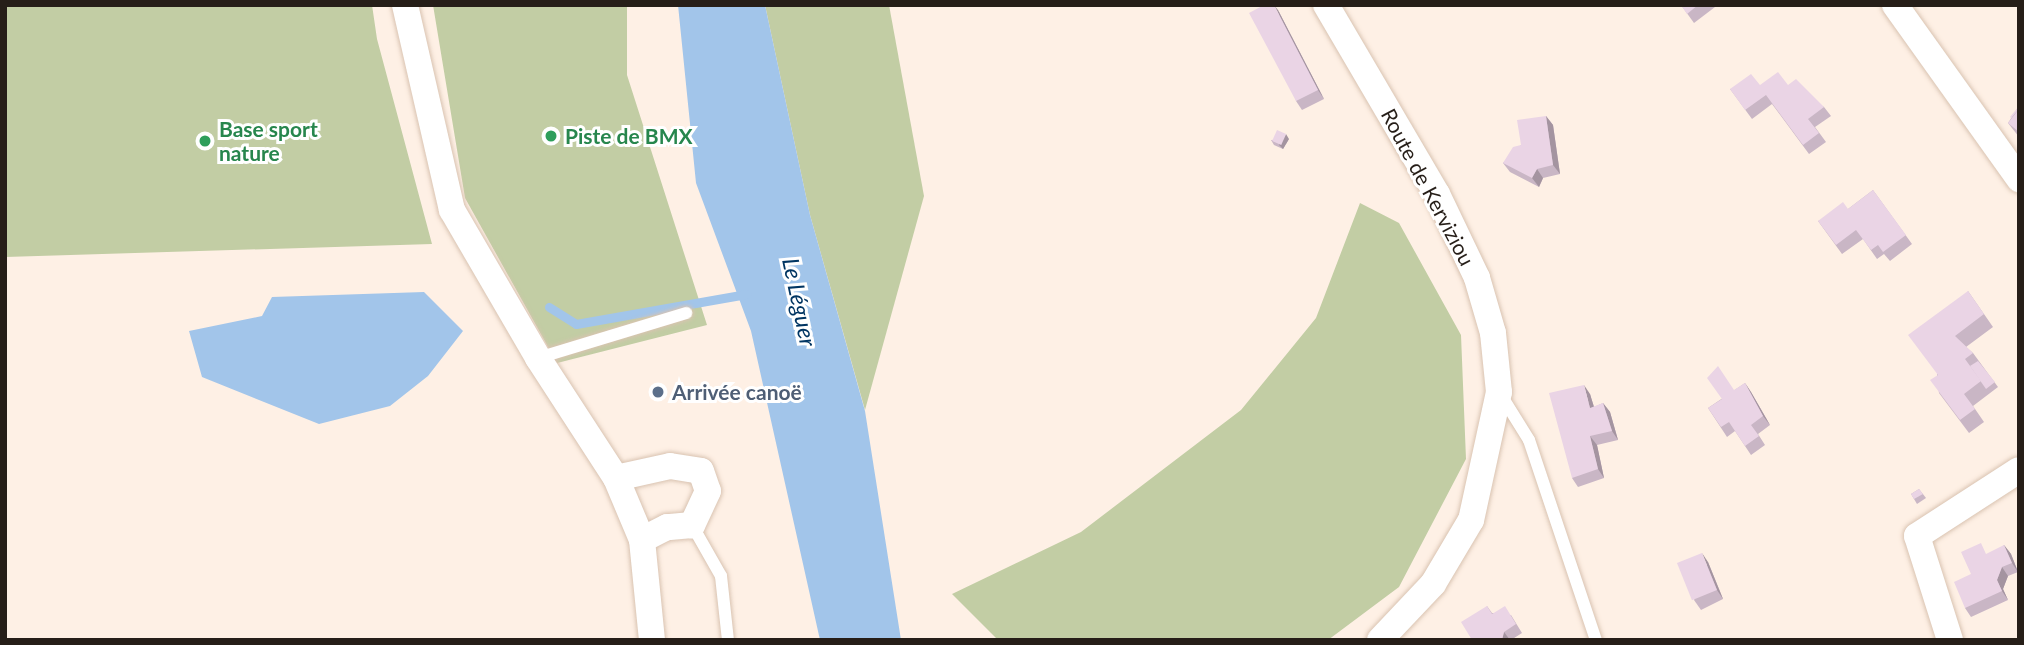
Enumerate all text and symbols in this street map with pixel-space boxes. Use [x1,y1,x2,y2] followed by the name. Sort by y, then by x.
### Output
[1376,104,1480,270] street label: Route de Kerviziou
[219,116,318,166] place label: Base sport nature
[565,123,693,149] place label: Piste de BMX
[543,128,559,144] marker: Piste de BMX
[197,133,213,149] marker: Base sport nature
[777,255,823,349] water label: Le Léguer
[672,379,802,405] place label: Arrivée canoë
[650,384,666,400] marker: Arrivée canoë

